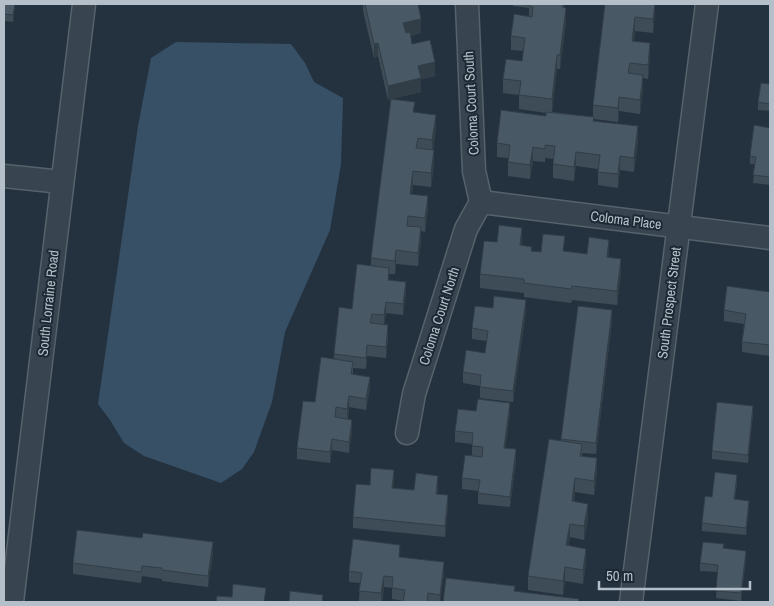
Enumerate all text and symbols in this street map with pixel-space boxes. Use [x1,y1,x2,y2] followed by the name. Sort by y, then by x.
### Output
[459,51,483,155] street label: Coloma Court South
[589,207,663,233] street label: Coloma Place
[653,246,685,360] street label: South Prospect Street
[33,249,63,357] street label: South Lorraine Road
[415,265,463,367] street label: Coloma Court North
[599,558,750,590] scale bar
[606,565,633,586] text: 50 m

